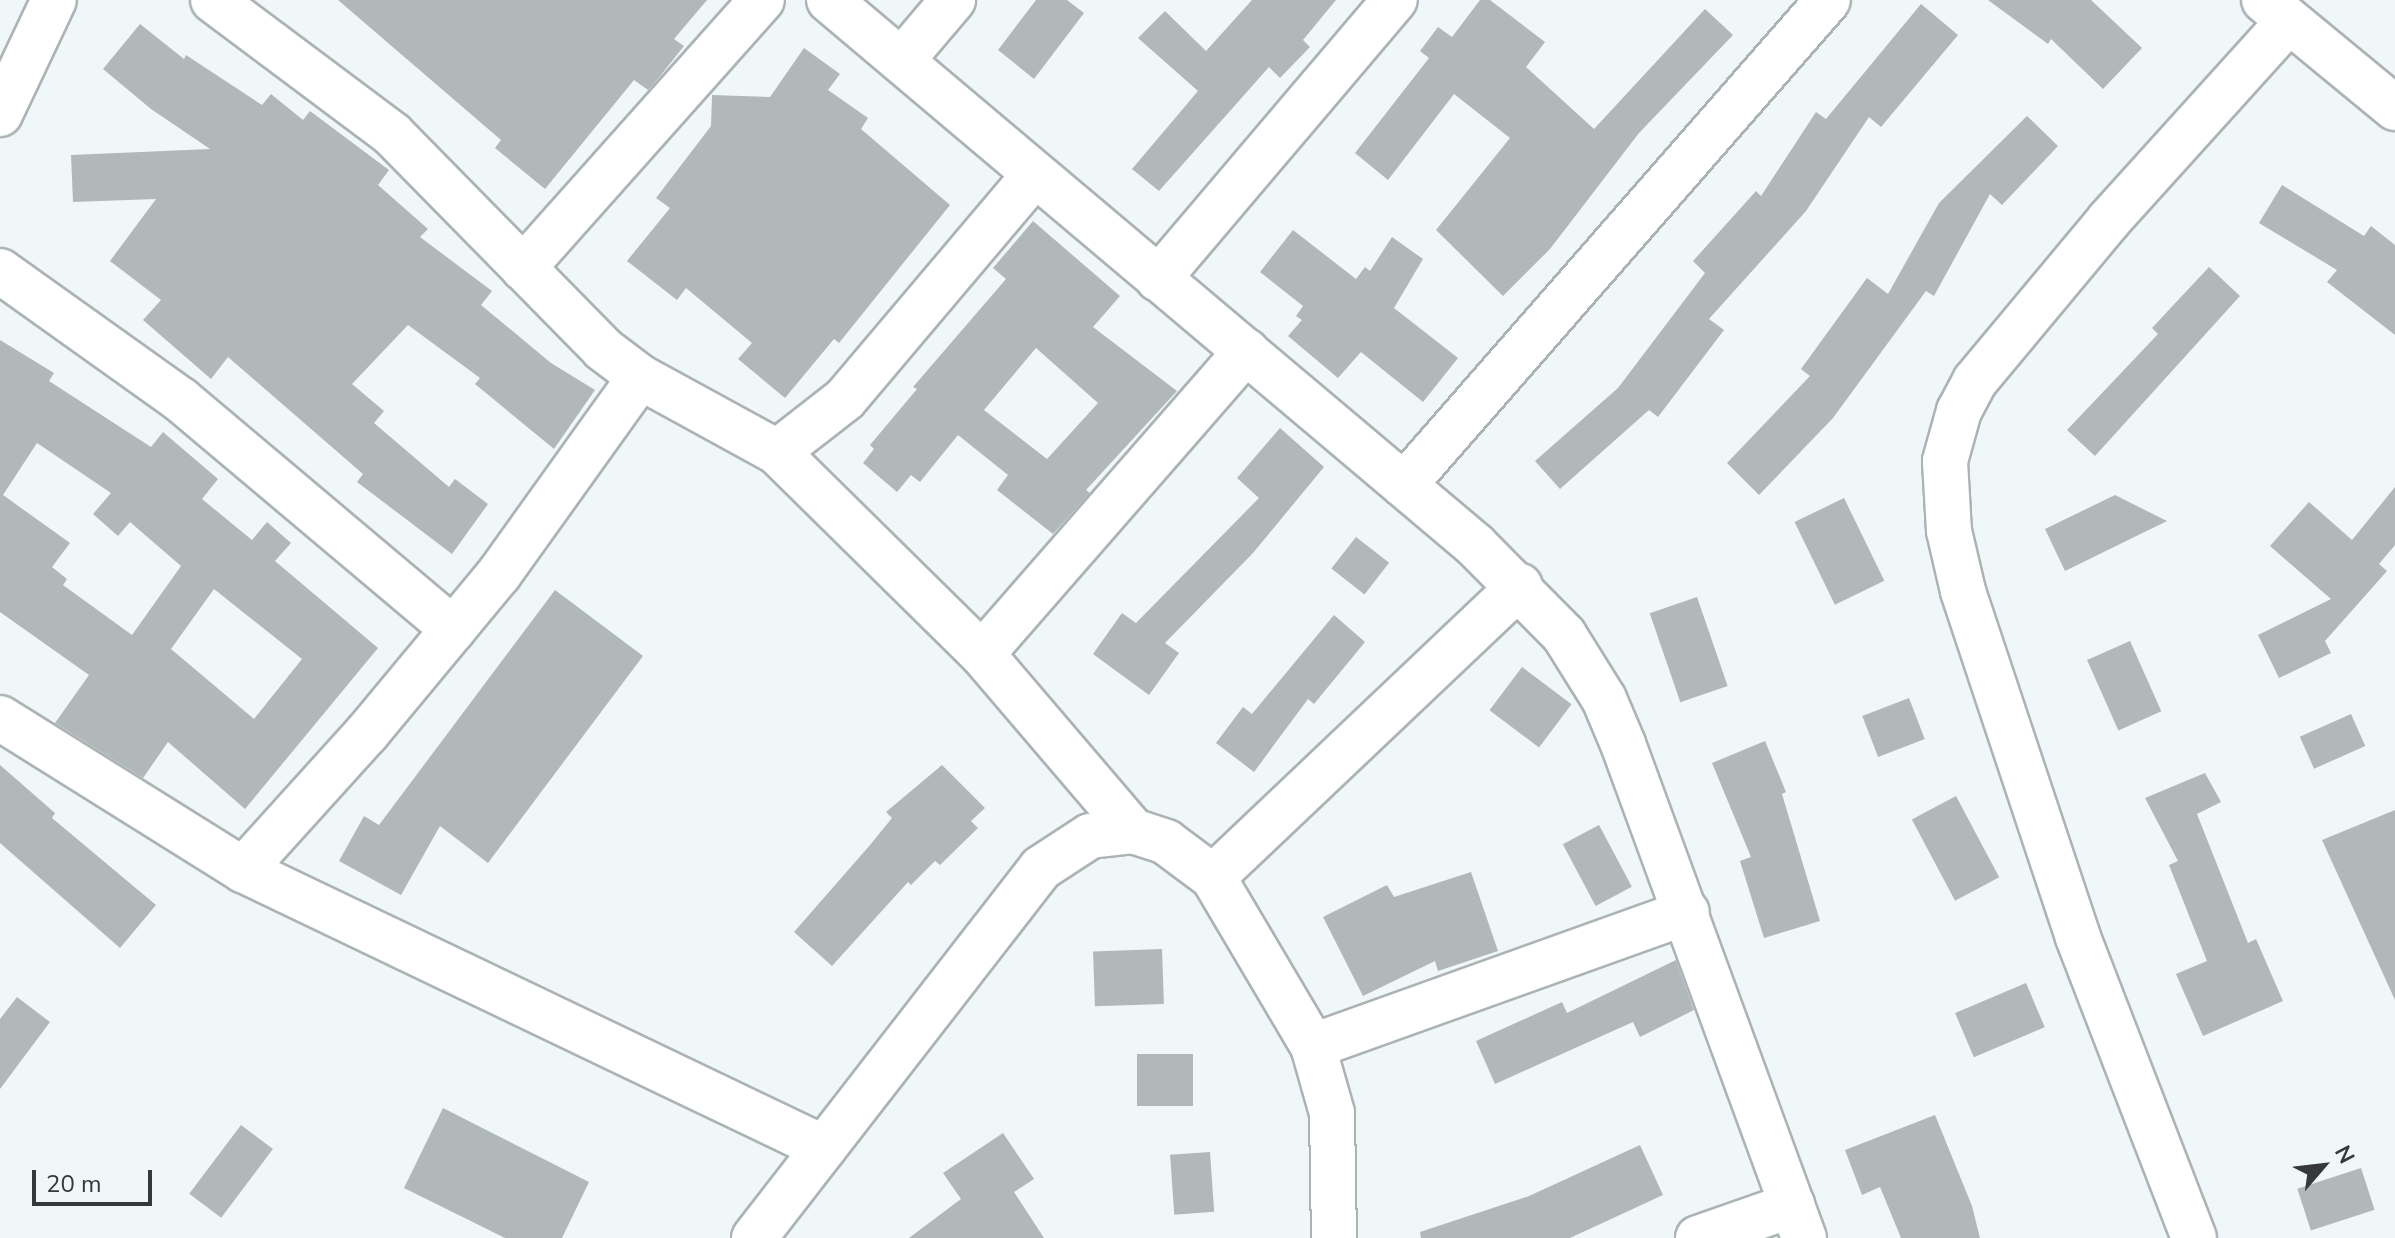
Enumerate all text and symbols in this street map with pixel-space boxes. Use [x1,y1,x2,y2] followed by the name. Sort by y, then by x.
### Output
[2283,1126,2363,1206] north arrow
[2327,1140,2361,1169] text: N
[36,1154,156,1204] scale bar
[46,1168,102,1200] text: 20 m

